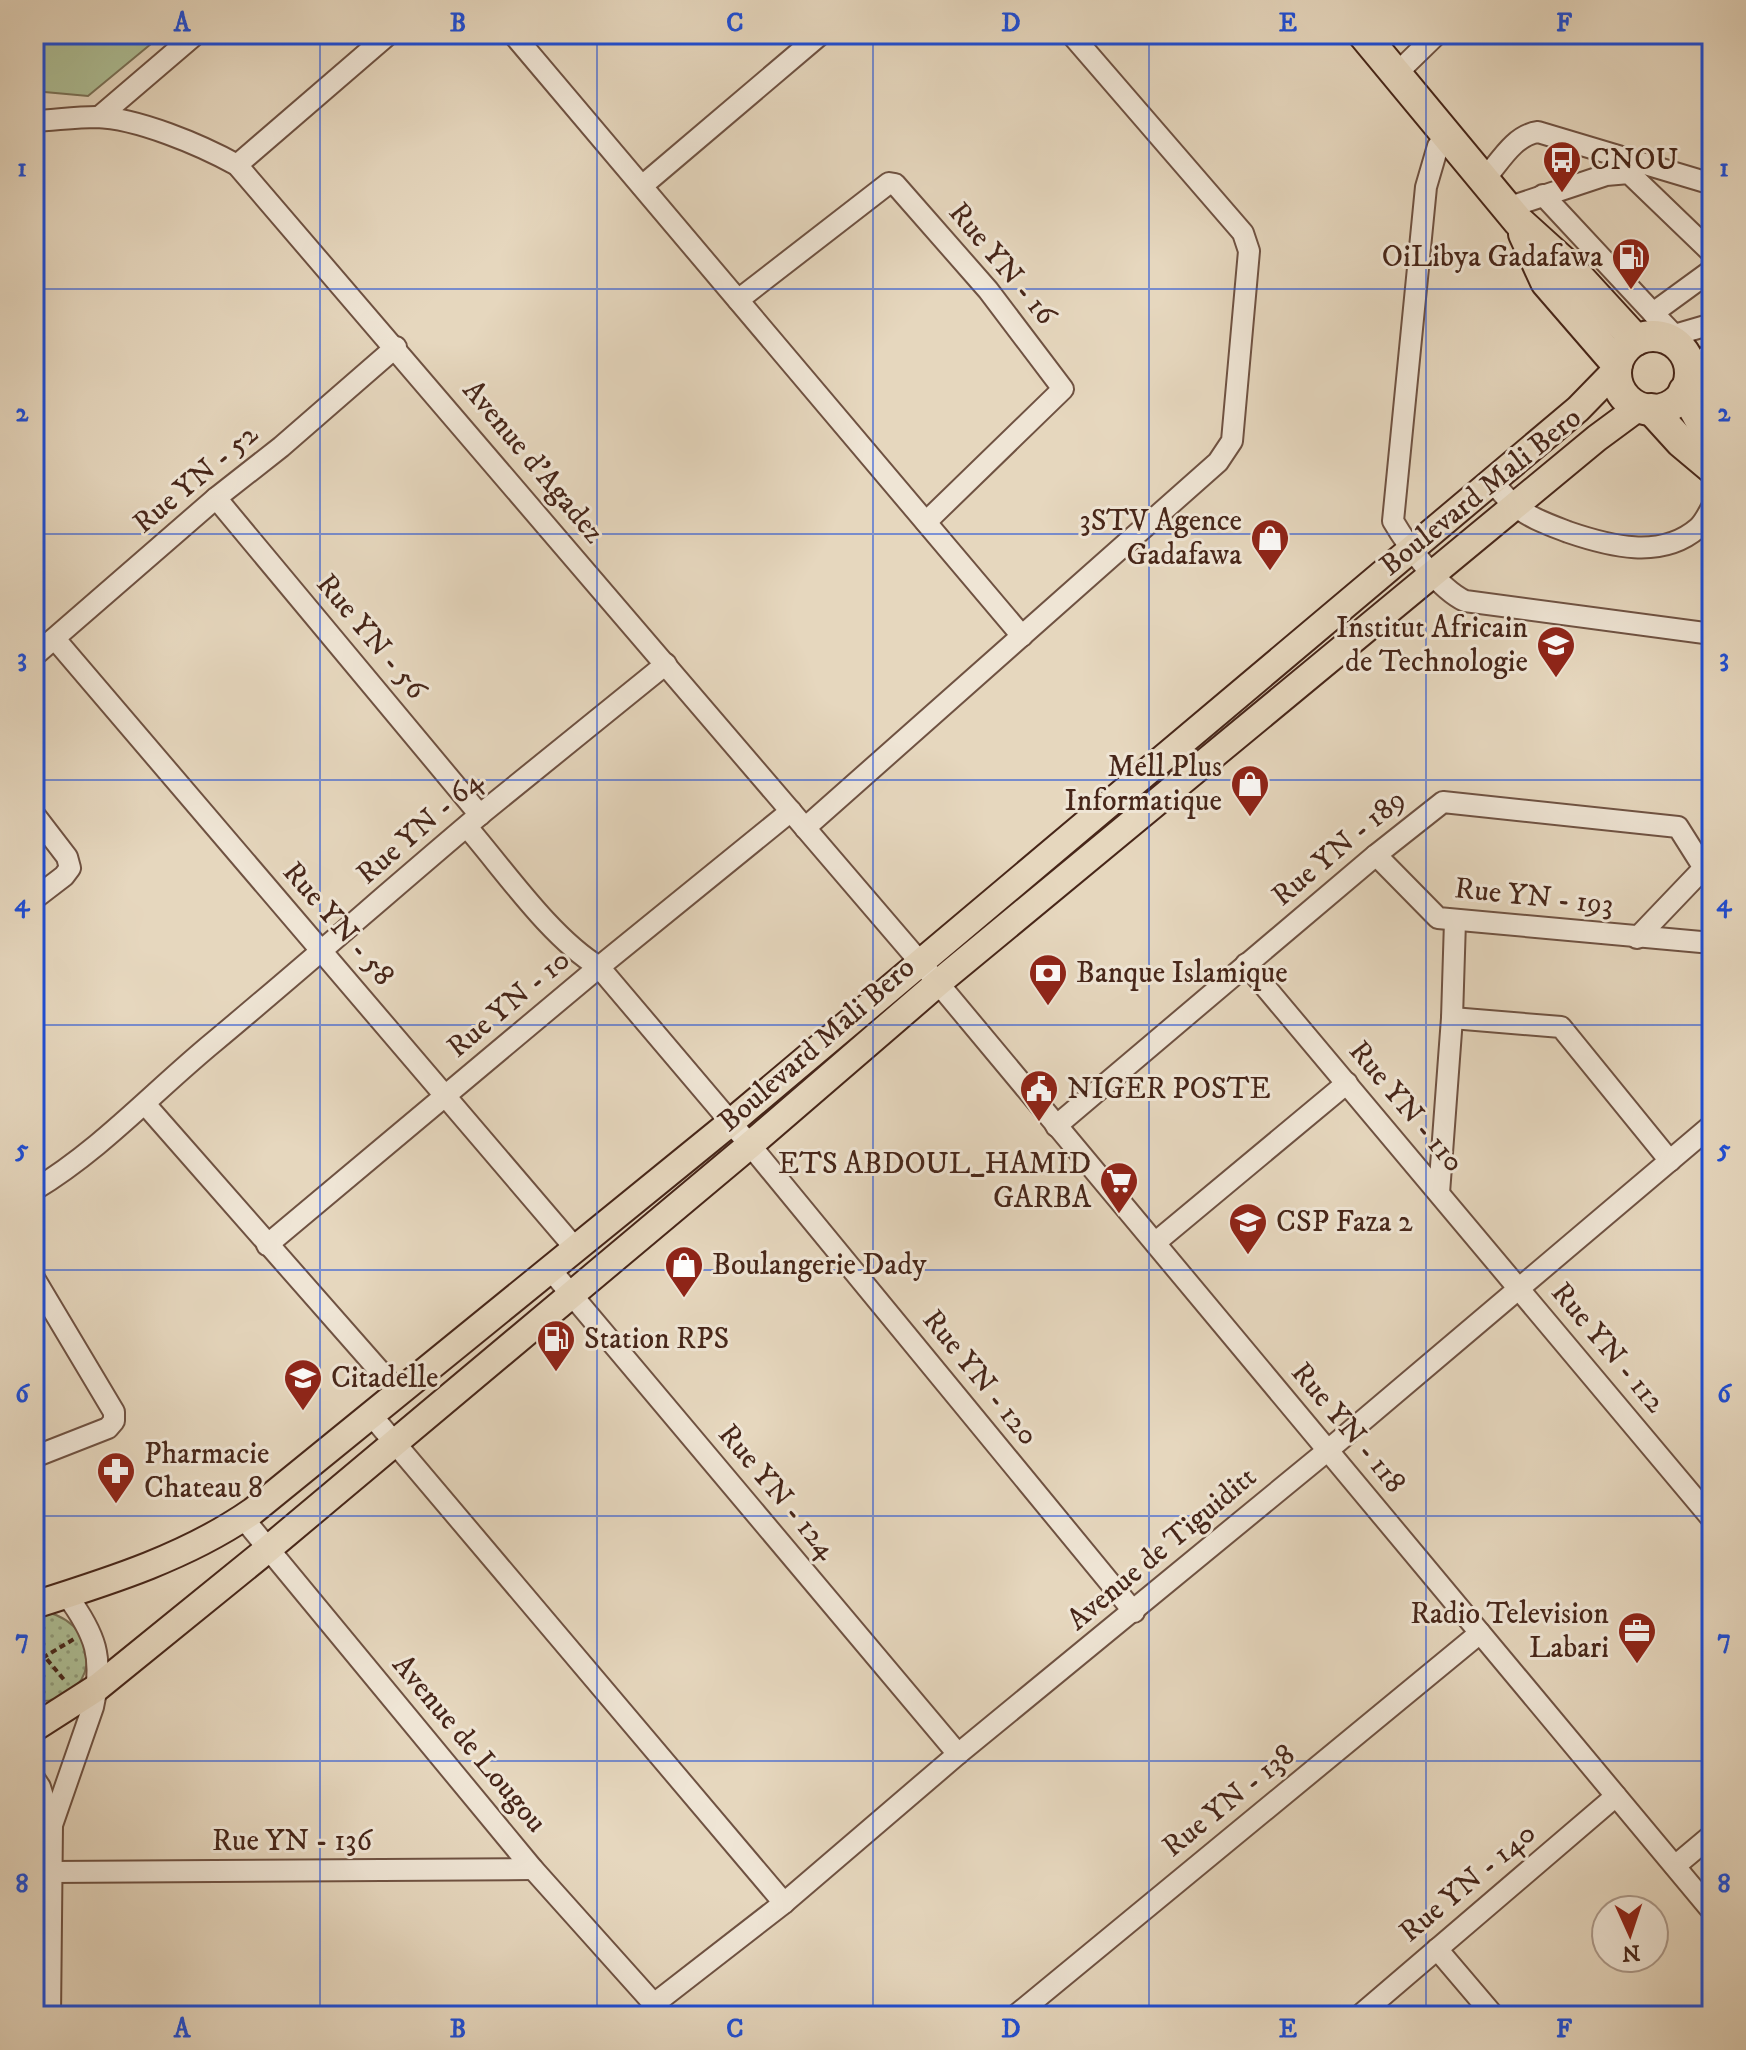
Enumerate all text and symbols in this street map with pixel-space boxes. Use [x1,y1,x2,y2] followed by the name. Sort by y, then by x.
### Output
[173,7,192,40] text: A
[450,7,466,40] text: B
[726,7,744,40] text: C
[1001,7,1021,40] text: D
[1279,7,1297,40] text: E
[1556,7,1573,40] text: F
[1541,139,1583,194] bus stop icon: CNOU
[1590,142,1679,179] place label: CNOU
[17,152,27,185] text: 1
[1719,152,1729,185] text: 1
[940,195,1065,334] street label: Rue YN - 16
[1610,236,1652,291] fuel station icon: OiLibya Gadafawa
[1382,239,1603,276] place label: OiLibya Gadafawa
[454,373,612,551] street label: Avenue d'Agadez
[16,397,30,430] text: 2
[1718,397,1732,430] text: 2
[1373,399,1589,585] street label: Boulevard Mali Bero
[126,416,266,542] street label: Rue YN - 52
[1079,503,1242,574] place label: 3STV Agence Gadafawa
[1249,517,1291,572] shop icon: 3STV Agence Gadafawa
[308,567,435,708] street label: Rue YN - 56
[1336,610,1528,681] place label: Institut Africain de Technologie
[1535,624,1577,679] school or university icon: Institut Africain de Technologie
[17,642,27,675] text: 3
[1719,642,1729,675] text: 3
[1065,749,1222,820] place label: Mell Plus Informatique
[349,763,491,893] street label: Rue YN - 64
[1229,763,1271,818] shop icon: Mell Plus Informatique
[1265,781,1413,915] street label: Rue YN - 189
[274,854,402,994] street label: Rue YN - 58
[1453,870,1615,924] street label: Rue YN - 193
[15,887,31,920] text: 4
[1717,887,1733,920] text: 4
[440,942,578,1066] street label: Rue YN - 10
[711,950,923,1140] street label: Boulevard Mali Bero
[1027,952,1069,1007] bank icon: Banque Islamique
[1076,955,1288,992] place label: Banque Islamique
[1340,1034,1472,1180] street label: Rue YN - 110
[1018,1068,1060,1123] public building icon: NIGER POSTE
[1067,1071,1271,1108] place label: NIGER POSTE
[15,1133,29,1166] text: 5
[1717,1133,1731,1166] text: 5
[778,1146,1092,1217] place label: ETS ABDOUL_HAMID GARBA
[1098,1160,1140,1215] supermarket icon: ETS ABDOUL_HAMID GARBA
[1227,1201,1269,1256] school or university icon: CSP Faza 2
[1276,1204,1413,1241] place label: CSP Faza 2
[663,1244,705,1299] shop icon: Boulangerie Dady
[712,1247,927,1284] place label: Boulangerie Dady
[1543,1275,1673,1421] street label: Rue YN - 112
[914,1303,1046,1453] street label: Rue YN - 120
[535,1318,577,1373] fuel station icon: Station RPS
[584,1321,729,1358] place label: Station RPS
[1283,1355,1413,1501] street label: Rue YN - 118
[282,1357,324,1412] school or university icon: Citadelle
[331,1360,439,1397] place label: Citadelle
[15,1378,30,1411] text: 6
[1717,1378,1732,1411] text: 6
[710,1417,845,1568] street label: Rue YN - 124
[144,1436,269,1507] place label: Pharmacie Chateau 8
[95,1450,137,1505] pharmacy icon: Pharmacie Chateau 8
[1060,1459,1264,1639] street label: Avenue de Tiguiditt
[1410,1596,1609,1667] place label: Radio Television Labari
[1616,1610,1658,1665] office icon: Radio Television Labari
[15,1623,29,1656] text: 7
[1717,1623,1731,1656] text: 7
[384,1647,554,1841] street label: Avenue de Lougou
[1155,1736,1303,1866] street label: Rue YN - 138
[1392,1815,1544,1951] street label: Rue YN - 140
[212,1823,373,1860] street label: Rue YN - 136
[15,1868,29,1901] text: 8
[1717,1868,1731,1901] text: 8
[1590,1894,1670,1974] north arrow
[1621,1939,1641,1966] text: N
[173,2013,192,2046] text: A
[450,2013,466,2046] text: B
[726,2013,744,2046] text: C
[1001,2013,1021,2046] text: D
[1279,2013,1297,2046] text: E
[1556,2013,1573,2046] text: F

